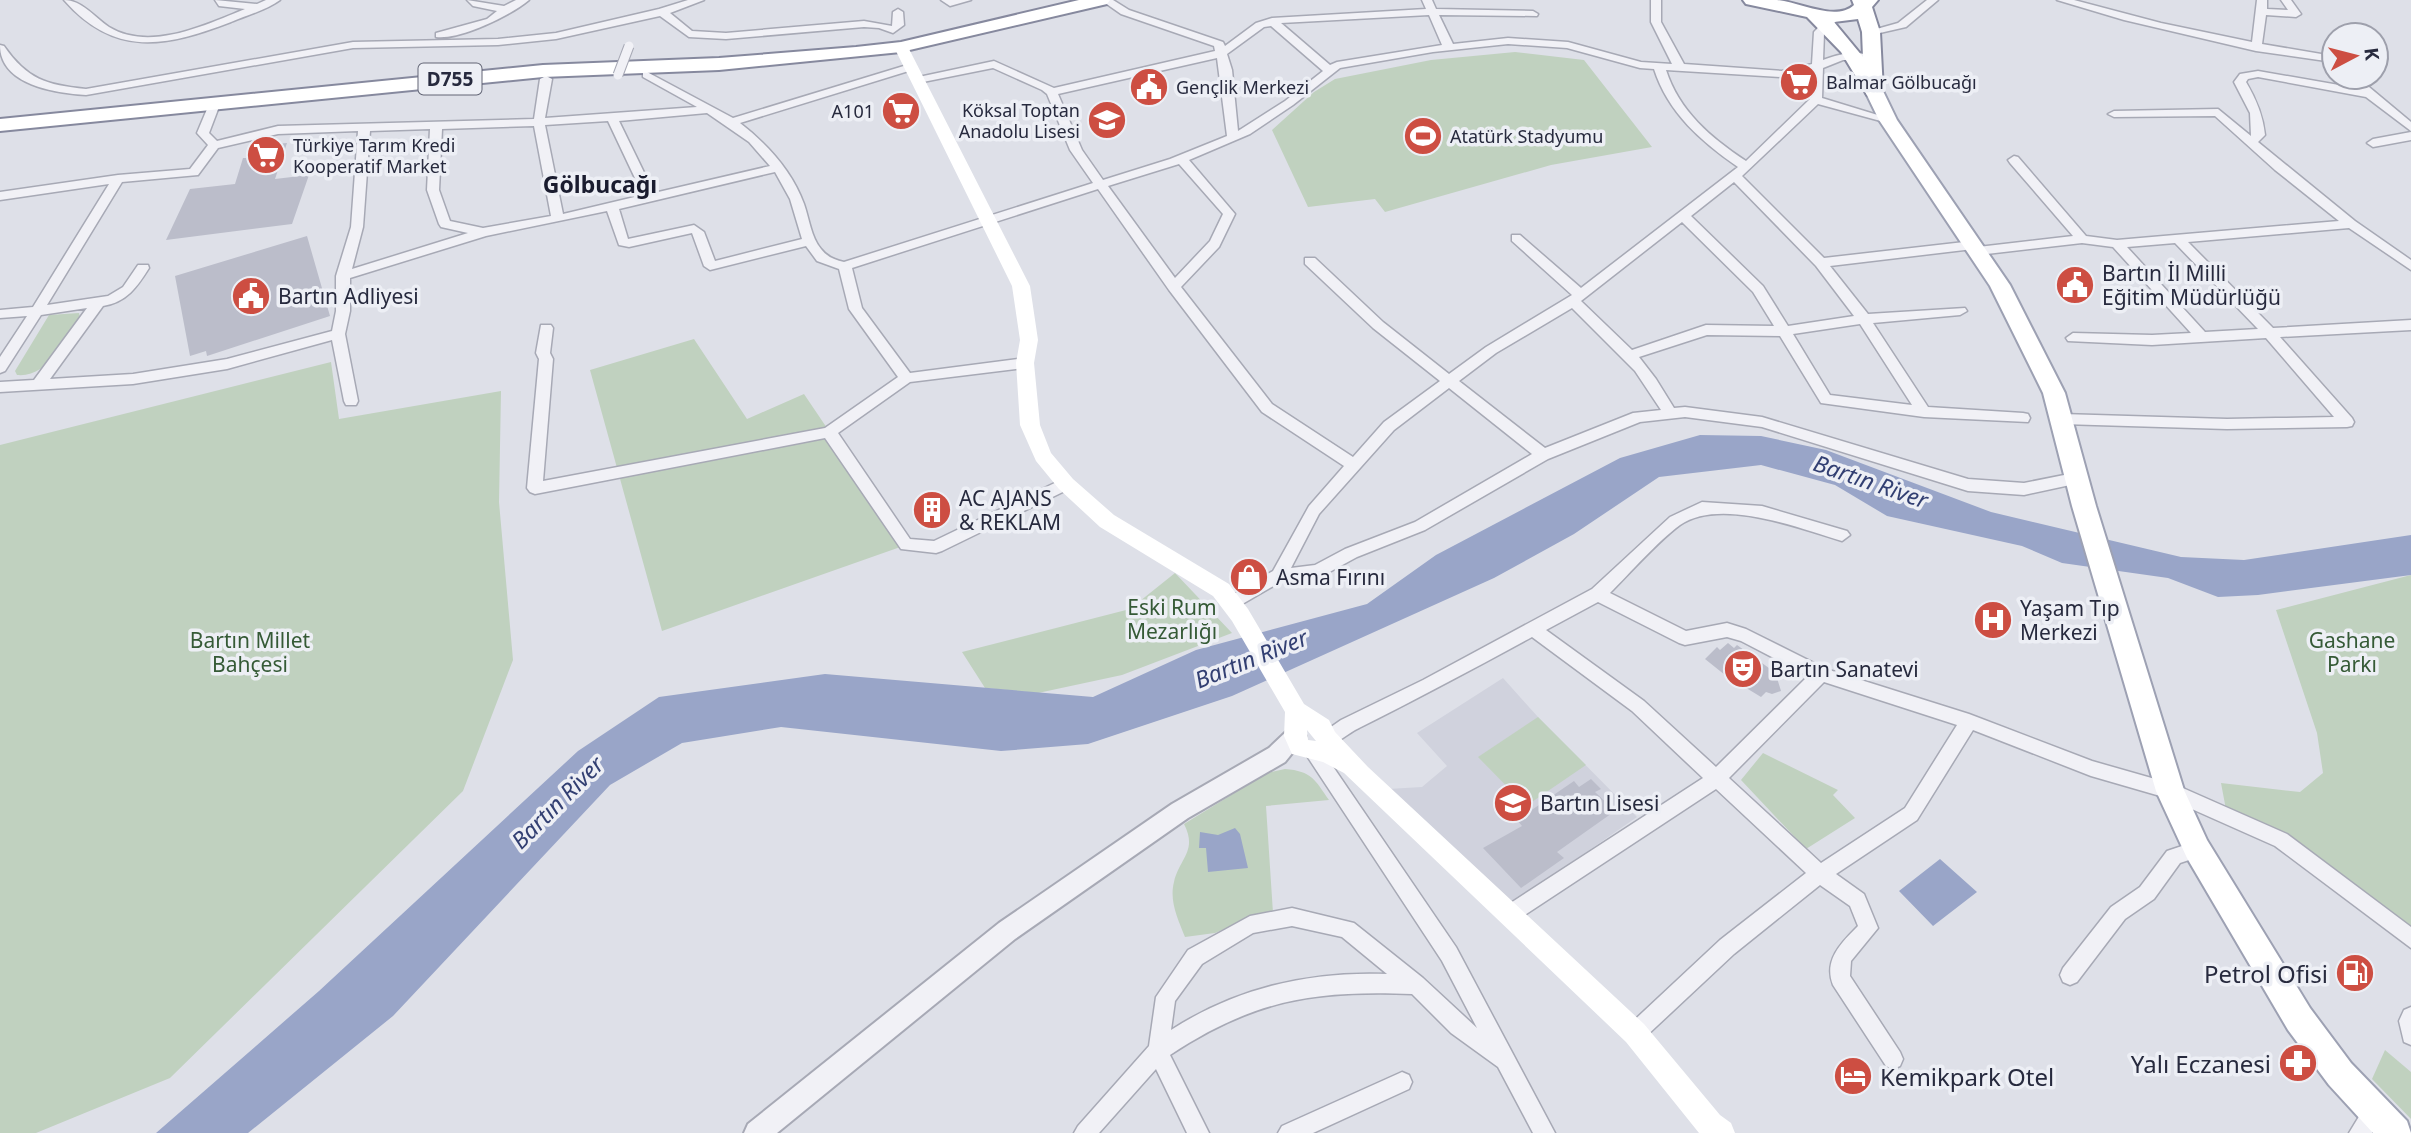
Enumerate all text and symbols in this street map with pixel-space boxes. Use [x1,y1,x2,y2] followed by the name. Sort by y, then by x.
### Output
[2320,21,2390,91] north arrow
[2358,46,2386,62] text: K
[1778,61,1820,103] supermarket icon: Balmar Gölbucağı
[419,64,482,94] road number: D755
[1128,66,1170,108] public building icon: Gençlik Merkezi
[1826,70,1977,94] place label: Balmar Gölbucağı
[1176,75,1309,99] place label: Gençlik Merkezi
[880,90,922,132] supermarket icon: A101
[959,98,1080,143] place label: Köksal Toptan Anadolu Lisesi
[832,99,874,123] place label: A101
[1086,99,1128,141] school or university icon: Köksal Toptan Anadolu Lisesi
[1402,115,1444,157] sports icon: Atatürk Stadyumu
[1450,124,1603,148] place label: Atatürk Stadyumu
[293,133,455,178] place label: Türkiye Tarım Kredi Kooperatif Market
[245,134,287,176] supermarket icon: Türkiye Tarım Kredi Kooperatif Market
[543,168,657,200] district label: Gölbucağı
[2102,259,2281,311] place label: Bartın İl Milli Eğitim Müdürlüğü
[2054,264,2096,306] public building icon: Bartın İl Milli Eğitim Müdürlüğü
[230,275,272,317] public building icon: Bartın Adliyesi
[278,282,419,310] place label: Bartın Adliyesi
[1809,446,1933,516] water label: Bartın River
[959,484,1061,536] place label: AC AJANS & REKLAM
[911,489,953,531] building icon: AC AJANS & REKLAM
[1228,556,1270,598] shop icon: Asma Fırını
[1276,563,1385,591] place label: Asma Fırını
[1127,593,1217,645] park label: Eski Rum Mezarlığı
[2020,594,2120,646] place label: Yaşam Tıp Merkezi
[1972,599,2014,641] hospital icon: Yaşam Tıp Merkezi
[1190,620,1313,695] water label: Bartın River
[190,626,311,678] park label: Bartın Millet Bahçesi
[2309,626,2395,678] park label: Gashane Parkı
[1722,648,1764,690] theatre icon: Bartın Sanatevi
[1770,655,1919,683] place label: Bartın Sanatevi
[503,748,611,856] water label: Bartın River
[1492,782,1534,824] school or university icon: Bartın Lisesi
[1540,789,1659,817] place label: Bartın Lisesi
[2334,952,2376,994] fuel station icon: Petrol Ofisi
[2204,957,2328,990] place label: Petrol Ofisi
[2277,1042,2319,1084] pharmacy icon: Yalı Eczanesi
[2131,1047,2271,1080] place label: Yalı Eczanesi
[1832,1055,1874,1097] hotel icon: Kemikpark Otel
[1880,1060,2054,1093] place label: Kemikpark Otel

